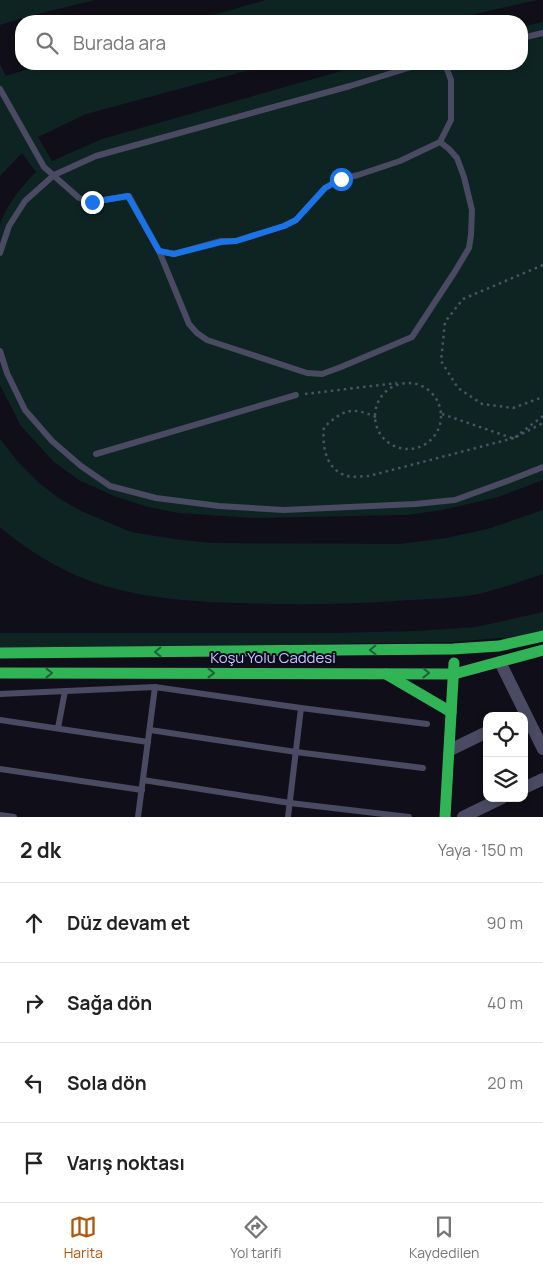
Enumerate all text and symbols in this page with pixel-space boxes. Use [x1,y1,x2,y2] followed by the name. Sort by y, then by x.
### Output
[15,15,528,70] search box
[33,29,61,57] icon: search
[73,30,166,56] text: Burada ara
[330,168,353,191] route start
[81,191,104,214] route end
[369,645,376,655] one-way arrow
[154,647,162,657] one-way arrow
[210,647,336,668] street label: Koşu Yolu Caddesi
[45,668,53,678] one-way arrow
[208,668,215,678] one-way arrow
[422,668,430,678] one-way arrow
[483,712,528,802] map controls
[483,712,528,757] button: locate
[483,757,528,802] button: layers
[20,836,61,864] text: 2 dk
[438,839,523,861] text: Yaya · 150 m
[20,909,48,937] icon: ahead
[67,910,190,936] text: Düz devam et
[487,912,523,934] text: 90 m
[20,989,48,1017] icon: right
[67,990,152,1016] text: Sağa dön
[487,992,523,1014] text: 40 m
[20,1069,48,1097] icon: left
[67,1070,147,1096] text: Sola dön
[487,1072,523,1094] text: 20 m
[20,1149,48,1177] icon: arrive
[67,1150,185,1176] text: Varış noktası
[64,1213,103,1262] tab: Harita
[230,1213,281,1262] tab: Yol tarifi
[409,1213,479,1262] tab: Kaydedilen

